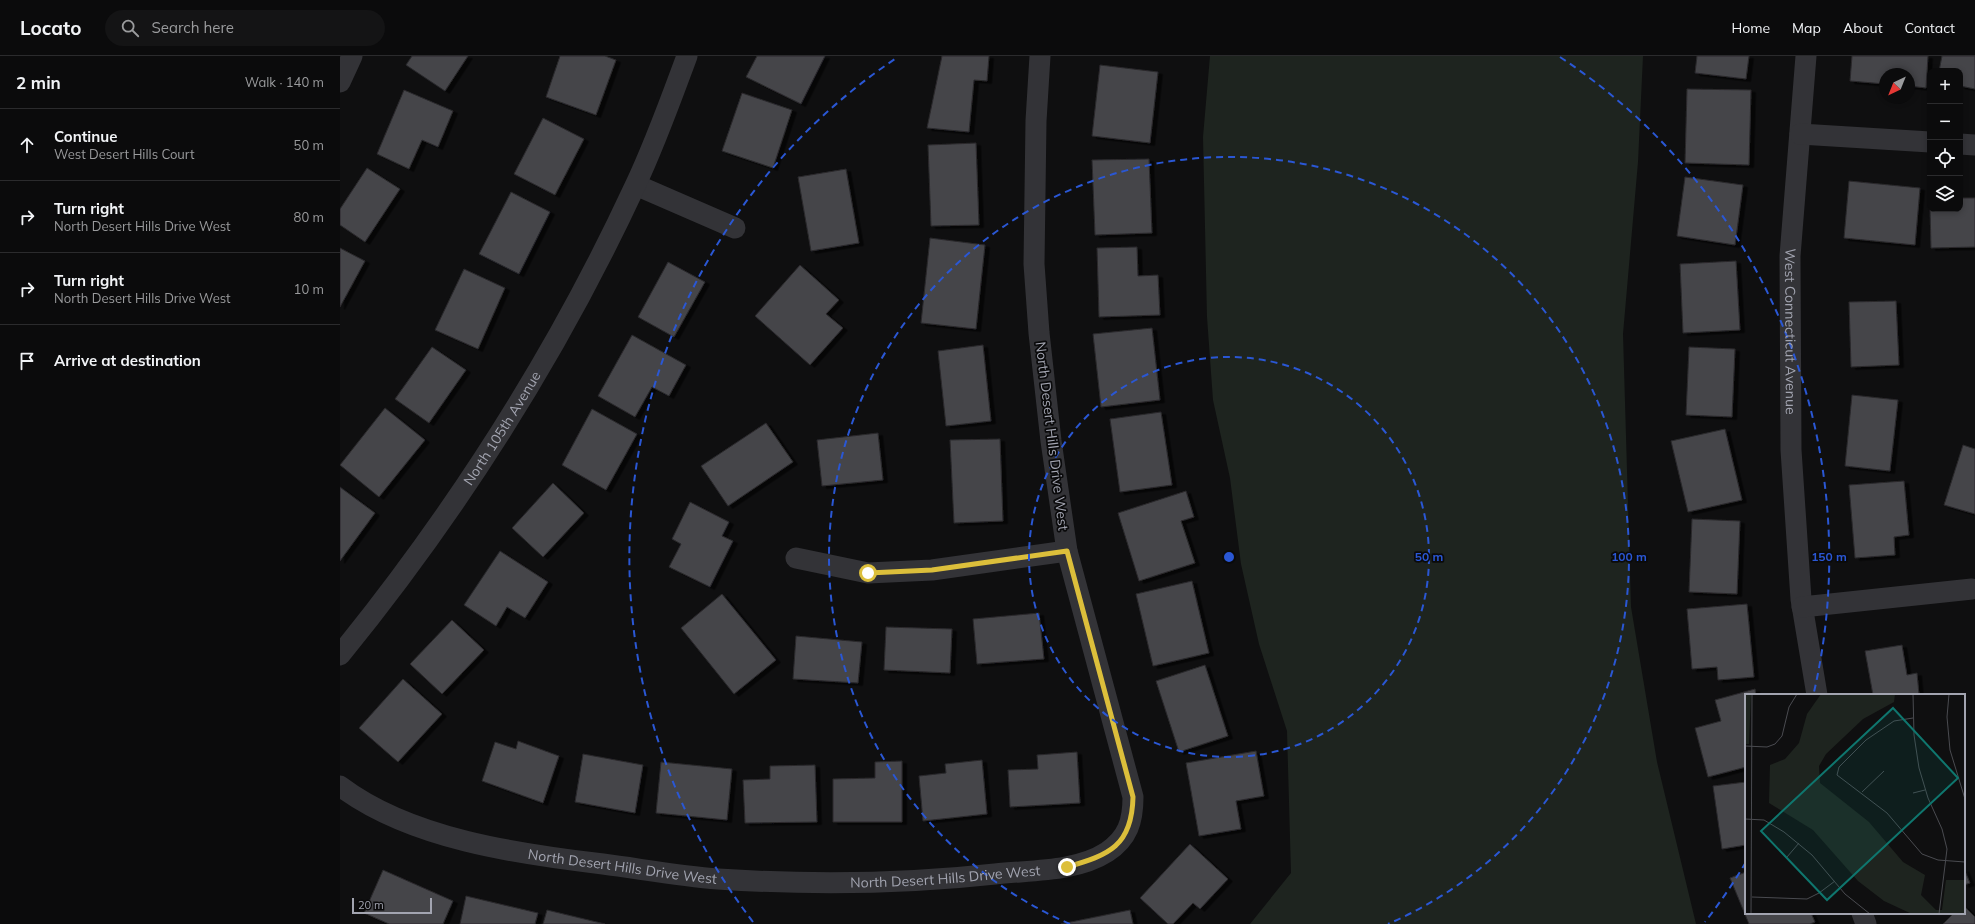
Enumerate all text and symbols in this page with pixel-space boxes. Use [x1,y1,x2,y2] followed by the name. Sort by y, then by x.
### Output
[105,10,385,46] search box
[20,16,81,40] text: Locato
[119,17,141,39] icon: search
[151,18,234,37] text: Search here
[1731,19,1770,37] text: Home
[1792,19,1821,37] text: Map
[1843,19,1883,37] text: About
[1905,19,1955,37] text: Contact
[1879,68,1915,104] north arrow
[1927,68,1963,212] map controls
[1927,68,1963,104] button: +
[16,72,61,93] text: 2 min
[245,74,324,90] text: Walk · 140 m
[1927,104,1963,140] button: −
[54,127,117,146] text: Continue
[16,134,38,156] icon: ahead
[294,137,324,153] text: 50 m
[1927,140,1963,176] button: locate
[54,146,194,162] text: West Desert Hills Court
[1927,176,1963,212] button: layers
[54,199,124,218] text: Turn right
[16,206,38,228] icon: right
[294,209,324,225] text: 80 m
[54,218,231,234] text: North Desert Hills Drive West
[1780,247,1800,415] street label: West Connecticut Avenue
[54,271,124,290] text: Turn right
[16,278,38,300] icon: right
[294,281,324,297] text: 10 m
[54,290,231,306] text: North Desert Hills Drive West
[1031,340,1073,532] street label: North Desert Hills Drive West
[16,350,38,372] icon: arrive
[54,351,201,370] text: Arrive at destination
[459,368,545,489] street label: North 105th Avenue
[1415,549,1443,564] text: 50 m
[1611,549,1647,564] text: 100 m
[1811,549,1847,564] text: 150 m
[1222,550,1236,564] centre of rings
[859,564,877,582] route start
[1745,694,1965,914] inset map
[527,845,718,888] street label: North Desert Hills Drive West
[1058,858,1076,876] route end
[850,861,1041,892] street label: North Desert Hills Drive West
[352,896,432,915] scale bar
[358,898,384,912] text: 20 m

